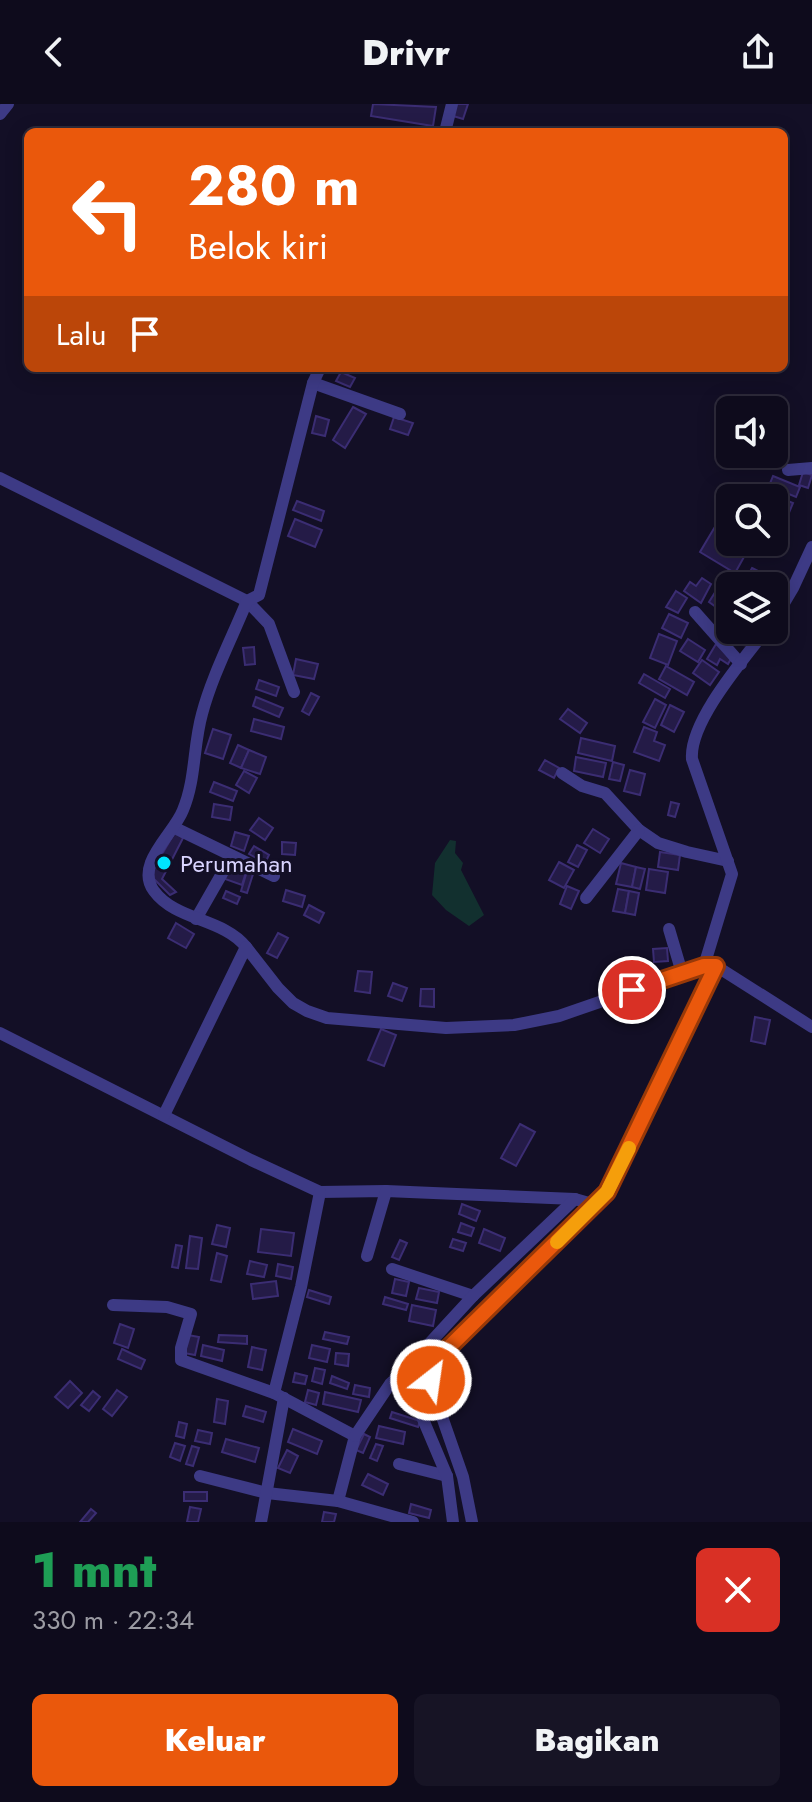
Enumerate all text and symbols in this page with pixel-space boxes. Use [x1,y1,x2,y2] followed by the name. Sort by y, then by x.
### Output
[362,26,450,78] text: Drivr
[32,30,76,74] icon: back
[736,30,780,74] icon: share
[188,145,360,226] text: 280 m
[56,160,160,264] icon: left
[188,220,328,272] text: Belok kiri
[123,312,167,356] icon: arrive
[56,313,107,356] text: Lalu
[716,396,788,644] map controls
[716,396,788,468] button: sound
[716,484,788,556] button: search
[716,572,788,644] button: layers
[180,846,293,881] place label: Perumahan
[155,854,173,872] marker: Perumahan
[598,956,666,1024] pin
[610,968,654,1012] icon: arrive
[389,1338,473,1422] position arrow
[32,1536,156,1605] text: 1 mnt
[696,1548,780,1632] button: close
[32,1601,194,1639] text: 330 m · 22:34
[32,1694,398,1786] button: Keluar
[414,1694,780,1786] button: Bagikan

